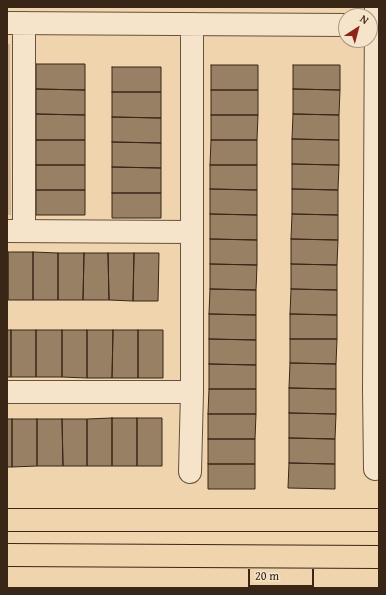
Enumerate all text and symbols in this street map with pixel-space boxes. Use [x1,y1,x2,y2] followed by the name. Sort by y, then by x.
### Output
[338,8,378,48] north arrow
[357,10,372,28] text: N
[250,561,316,587] scale bar
[255,567,279,584] text: 20 m

